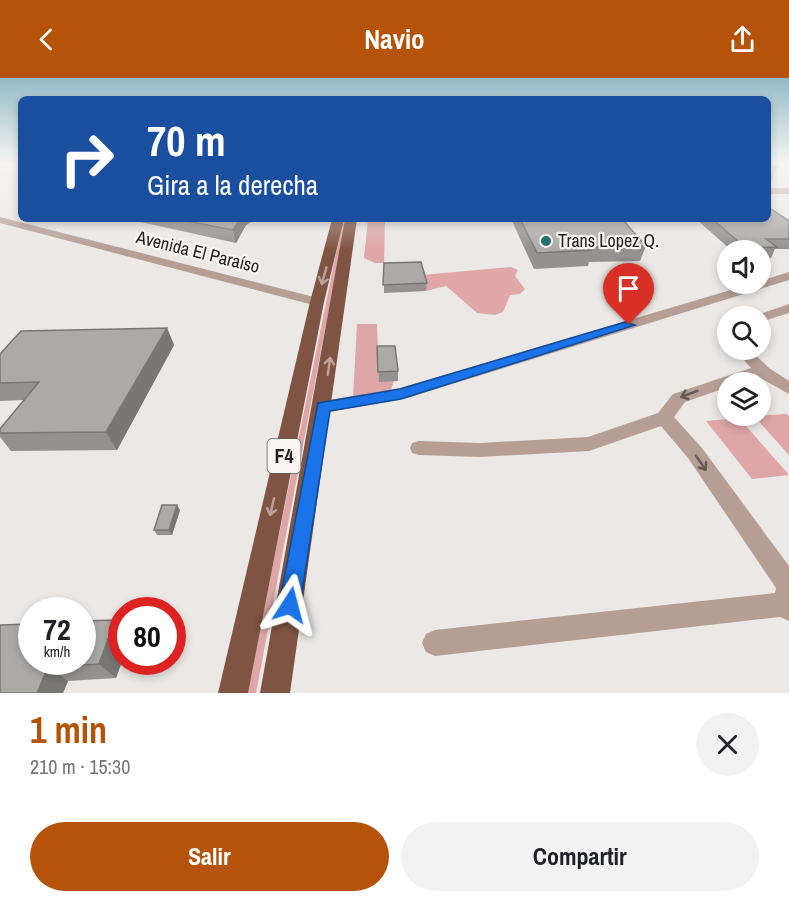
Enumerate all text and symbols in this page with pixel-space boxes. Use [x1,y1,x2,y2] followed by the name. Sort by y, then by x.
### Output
[364,21,425,57] text: Navio
[30,23,63,56] icon: back
[726,23,759,56] icon: share
[147,113,226,169] text: 70 m
[48,120,126,198] icon: right
[147,167,318,203] text: Gira a la derecha
[133,224,262,279] street label: Avenida El Paraíso
[558,228,659,253] place label: Trans Lopez Q.
[539,234,553,248] marker: Trans Lopez Q.
[717,240,771,426] map controls
[717,240,771,294] button: sound
[603,263,654,325] pin
[318,266,329,285] one-way arrow
[612,272,645,305] icon: arrive
[717,306,771,360] button: search
[324,357,335,376] one-way arrow
[717,372,771,426] button: layers
[680,389,699,400] one-way arrow
[268,439,300,473] road number: F4
[695,454,707,470] one-way arrow
[266,497,278,516] one-way arrow
[258,573,322,637] position arrow
[108,597,186,675] speed limit sign: 80
[43,609,71,649] text: 72
[44,641,70,662] text: km/h
[30,706,107,754] text: 1 min
[696,713,759,776] button: close
[30,753,130,780] text: 210 m · 15:30
[30,822,389,891] button: Salir
[401,822,759,891] button: Compartir

